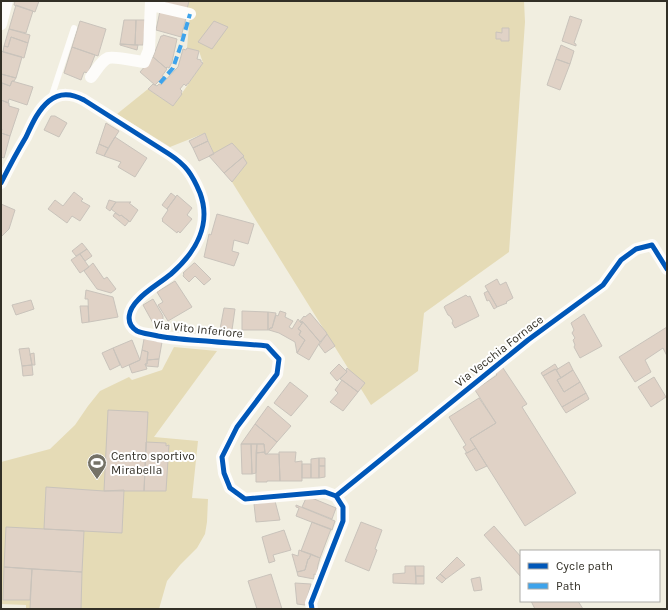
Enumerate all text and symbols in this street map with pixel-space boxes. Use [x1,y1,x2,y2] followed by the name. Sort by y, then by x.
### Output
[452,312,546,390] street label: Via Vecchia Fornace
[153,317,243,341] street label: Via Vito Inferiore
[111,449,195,477] place label: Centro sportivo Mirabella
[86,452,108,480] sports icon: Centro sportivo Mirabella
[520,550,660,602] legend
[556,559,613,573] text: Cycle path
[556,579,581,593] text: Path

